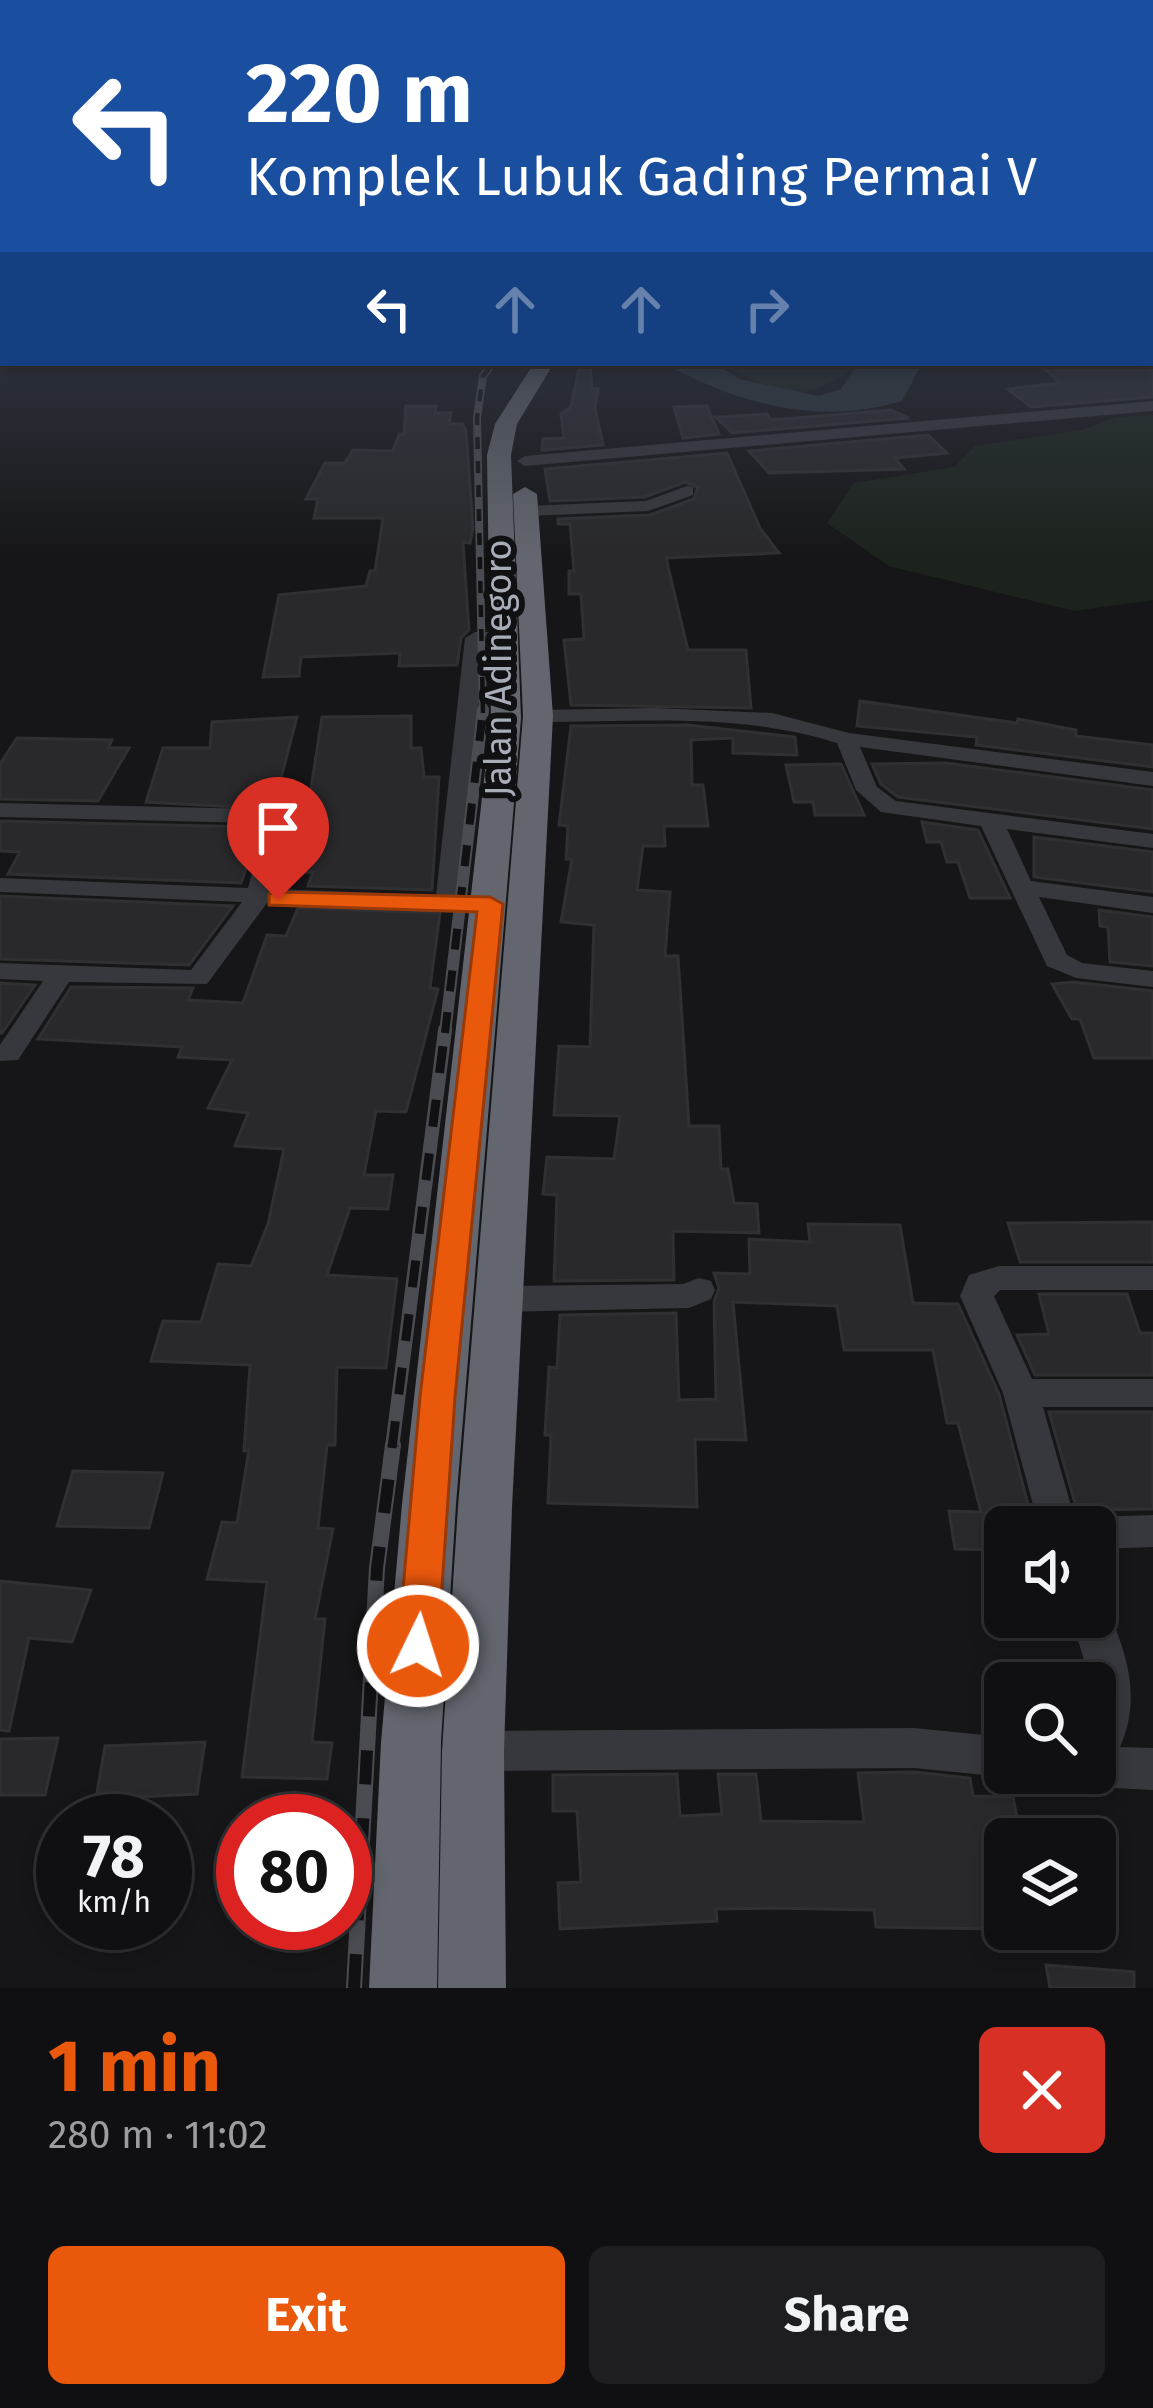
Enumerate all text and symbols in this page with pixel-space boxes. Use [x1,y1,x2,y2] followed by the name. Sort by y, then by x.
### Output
[246,43,473,144] text: 220 m
[48,48,204,204] icon: left
[246,145,1037,209] text: Komplek Lubuk Gading Permai V
[356,276,422,342] icon: left
[482,276,548,342] icon: ahead
[608,276,674,342] icon: ahead
[734,276,800,342] icon: right
[477,540,521,796] street label: Jalan Adinegoro
[227,777,329,900] pin
[245,795,311,861] icon: arrive
[984,1506,1116,1950] map controls
[984,1506,1116,1638] button: sound
[355,1583,481,1709] position arrow
[984,1662,1116,1794] button: search
[216,1794,372,1950] speed limit sign: 80
[984,1818,1116,1950] button: layers
[83,1821,145,1893] text: 78
[77,1884,151,1920] text: km/h
[48,2024,221,2110] text: 1 min
[979,2027,1105,2153] button: close
[48,2112,268,2158] text: 280 m · 11:02
[48,2246,565,2384] button: Exit
[589,2246,1105,2384] button: Share

